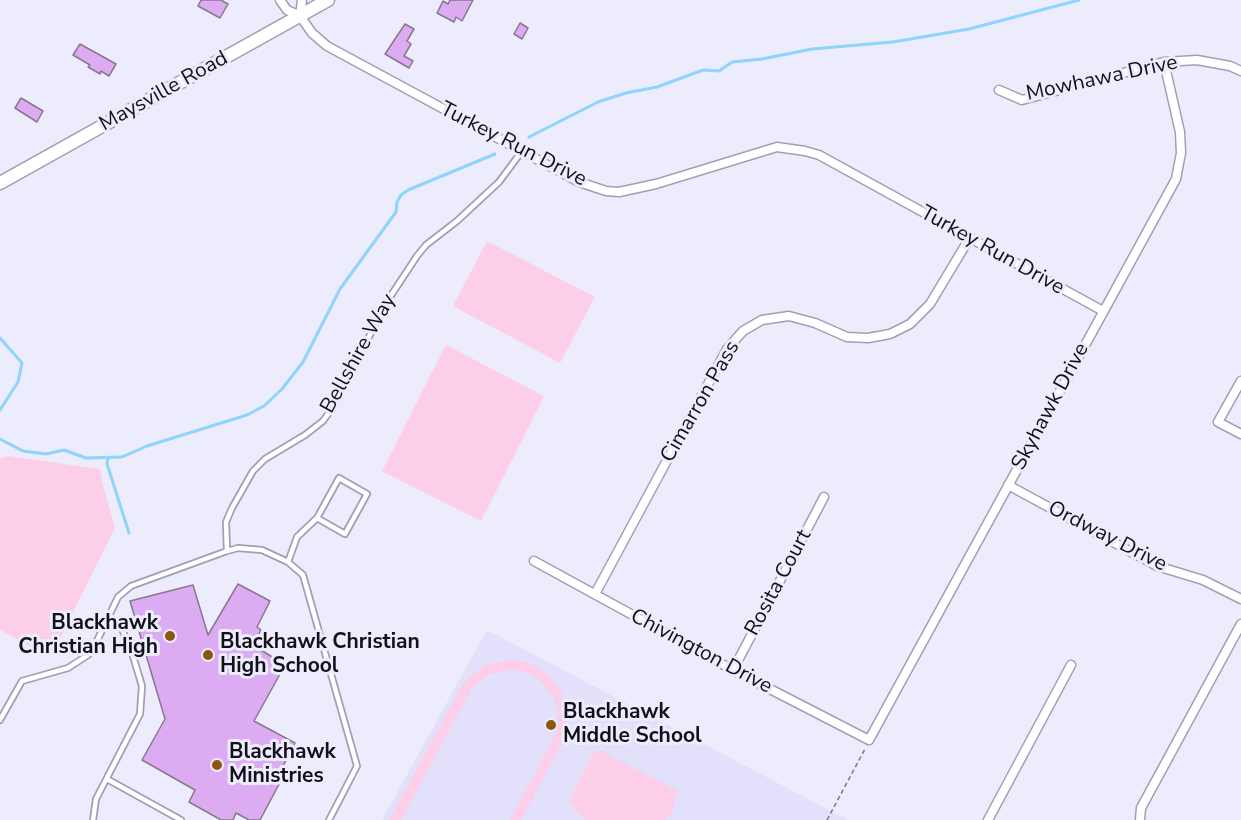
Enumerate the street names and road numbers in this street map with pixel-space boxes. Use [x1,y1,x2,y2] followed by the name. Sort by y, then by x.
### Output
[95,46,233,138] street label: Maysville Road
[1024,51,1180,107] street label: Mowhawa Drive
[436,97,590,193] street label: Turkey Run Drive
[916,201,1068,301] street label: Turkey Run Drive
[316,290,402,418] street label: Bellshire Way
[656,337,746,467] street label: Cimarron Pass
[1007,339,1095,475] street label: Skyhawk Drive
[1043,496,1171,578] street label: Ordway Drive
[741,526,817,640] street label: Rosita Court
[626,604,776,700] street label: Chivington Drive

